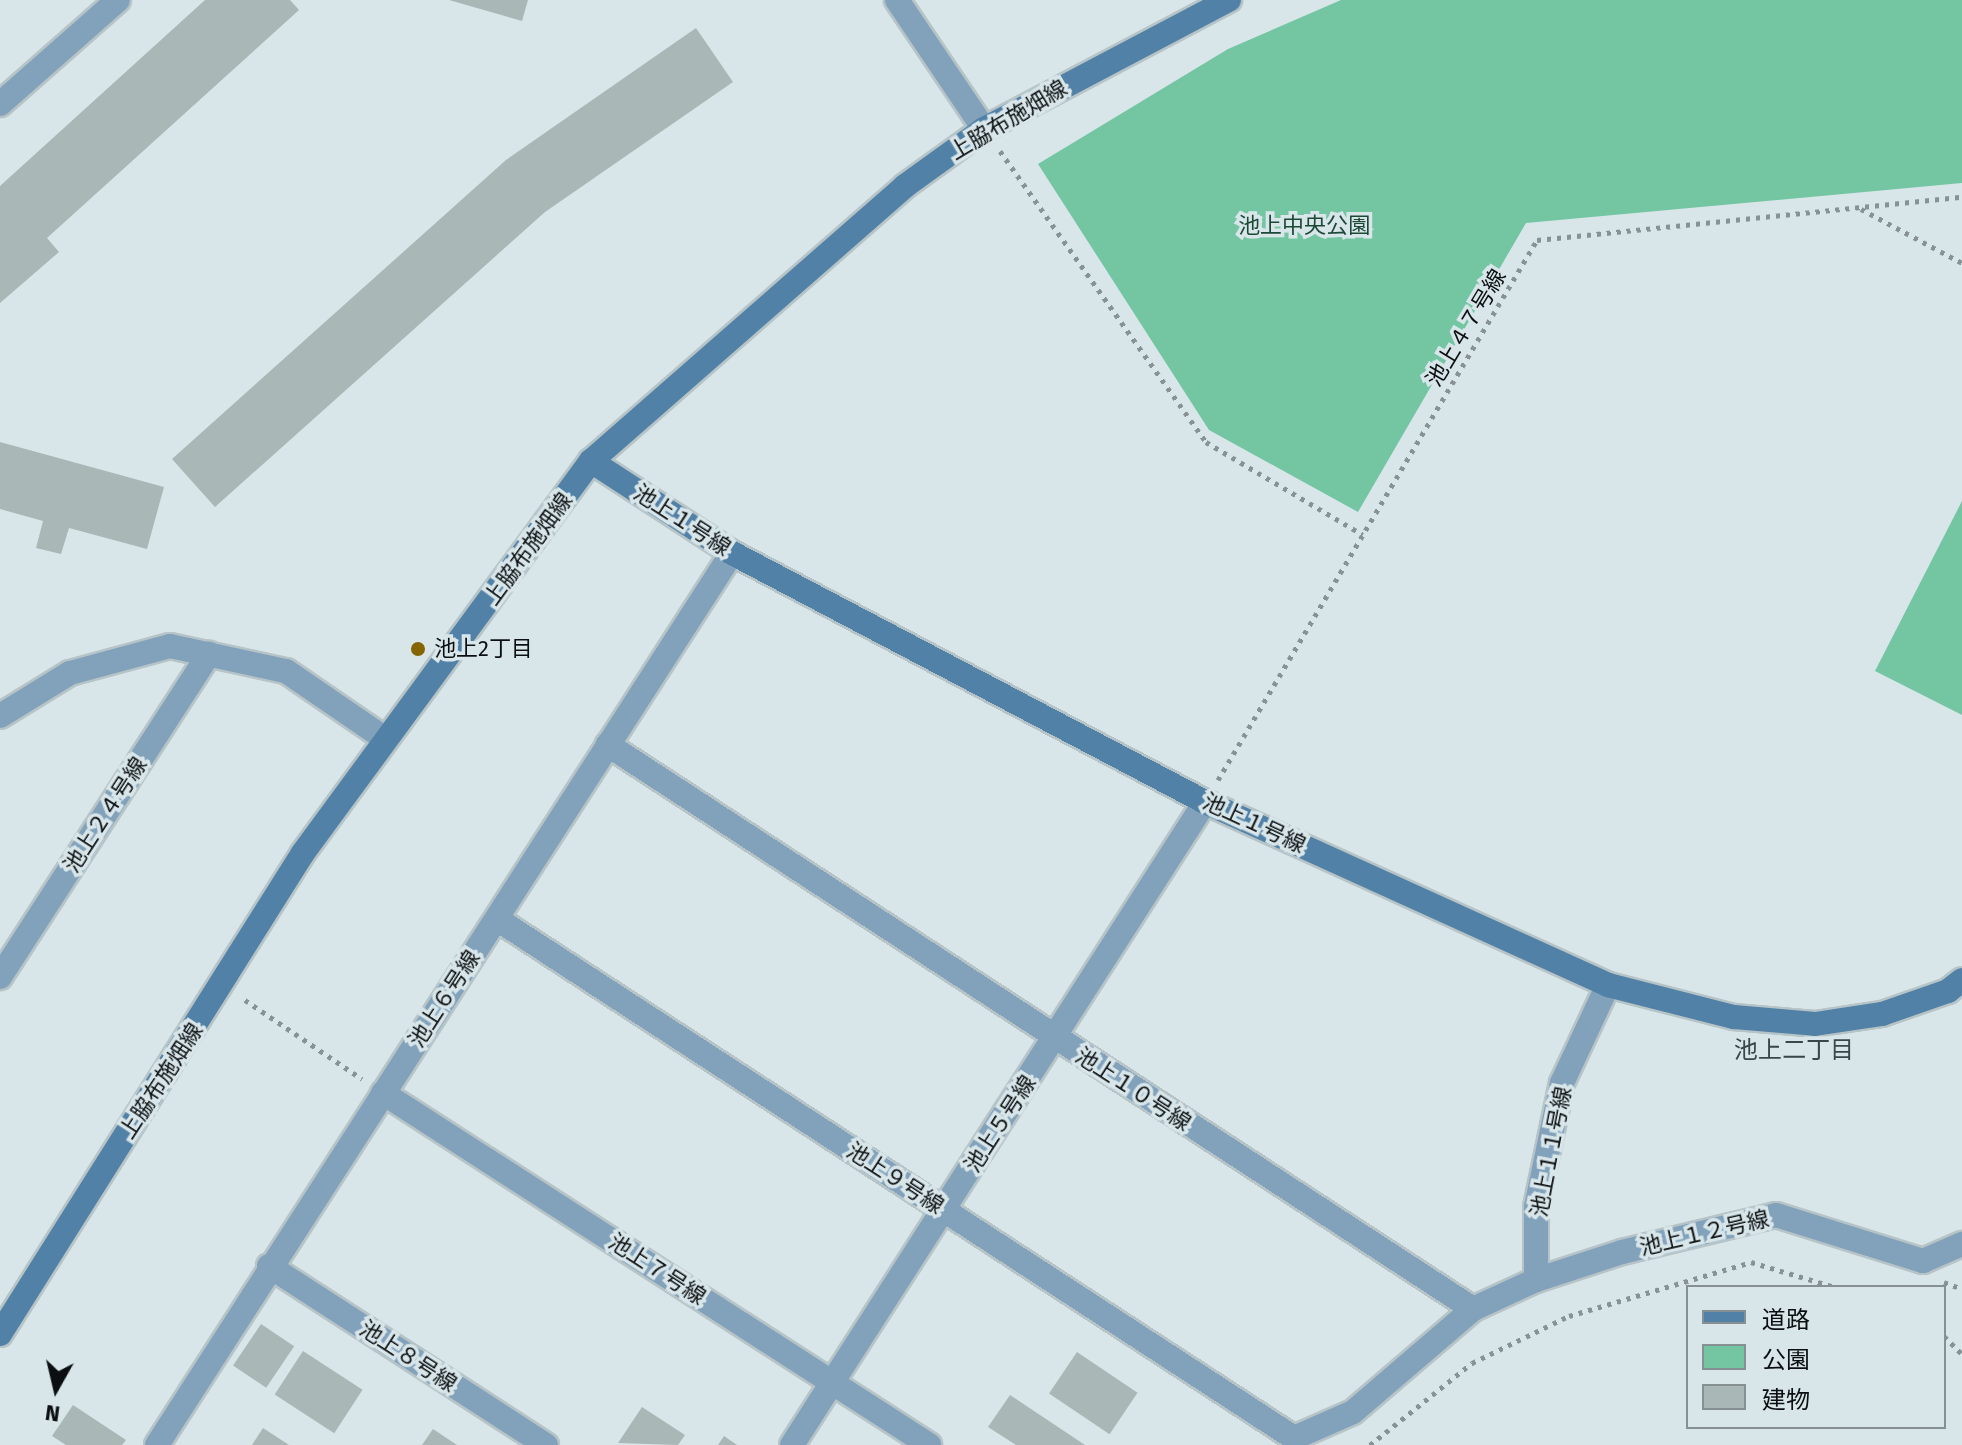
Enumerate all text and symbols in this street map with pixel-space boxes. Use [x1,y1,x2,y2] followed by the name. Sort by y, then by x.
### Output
[945,75,1071,165] street label: 上脇布施畑線
[1238,213,1370,239] park label: 池上中央公園
[1421,265,1511,391] street label: 池上４７号線
[629,479,735,561] street label: 池上１号線
[479,488,577,610] street label: 上脇布施畑線
[434,636,533,662] place label: 池上2丁目
[409,640,427,658] marker: 池上2丁目
[58,752,152,878] street label: 池上２４号線
[1199,788,1309,858] street label: 池上１号線
[403,946,485,1052] street label: 池上６号線
[114,1018,208,1144] street label: 上脇布施畑線
[1734,1037,1854,1065] district label: 池上二丁目
[1070,1042,1196,1136] street label: 池上１０号線
[959,1071,1041,1177] street label: 池上５号線
[1525,1085,1577,1219] street label: 池上１１号線
[842,1137,948,1219] street label: 池上９号線
[1637,1205,1771,1261] street label: 池上１２号線
[604,1228,710,1310] street label: 池上７号線
[1686,1285,1946,1429] legend
[1762,1306,1810,1334] text: 道路
[355,1315,461,1397] street label: 池上８号線
[1762,1346,1810,1374] text: 公園
[16,1349,96,1429] north arrow
[1762,1386,1810,1414] text: 建物
[43,1399,62,1428] text: N

